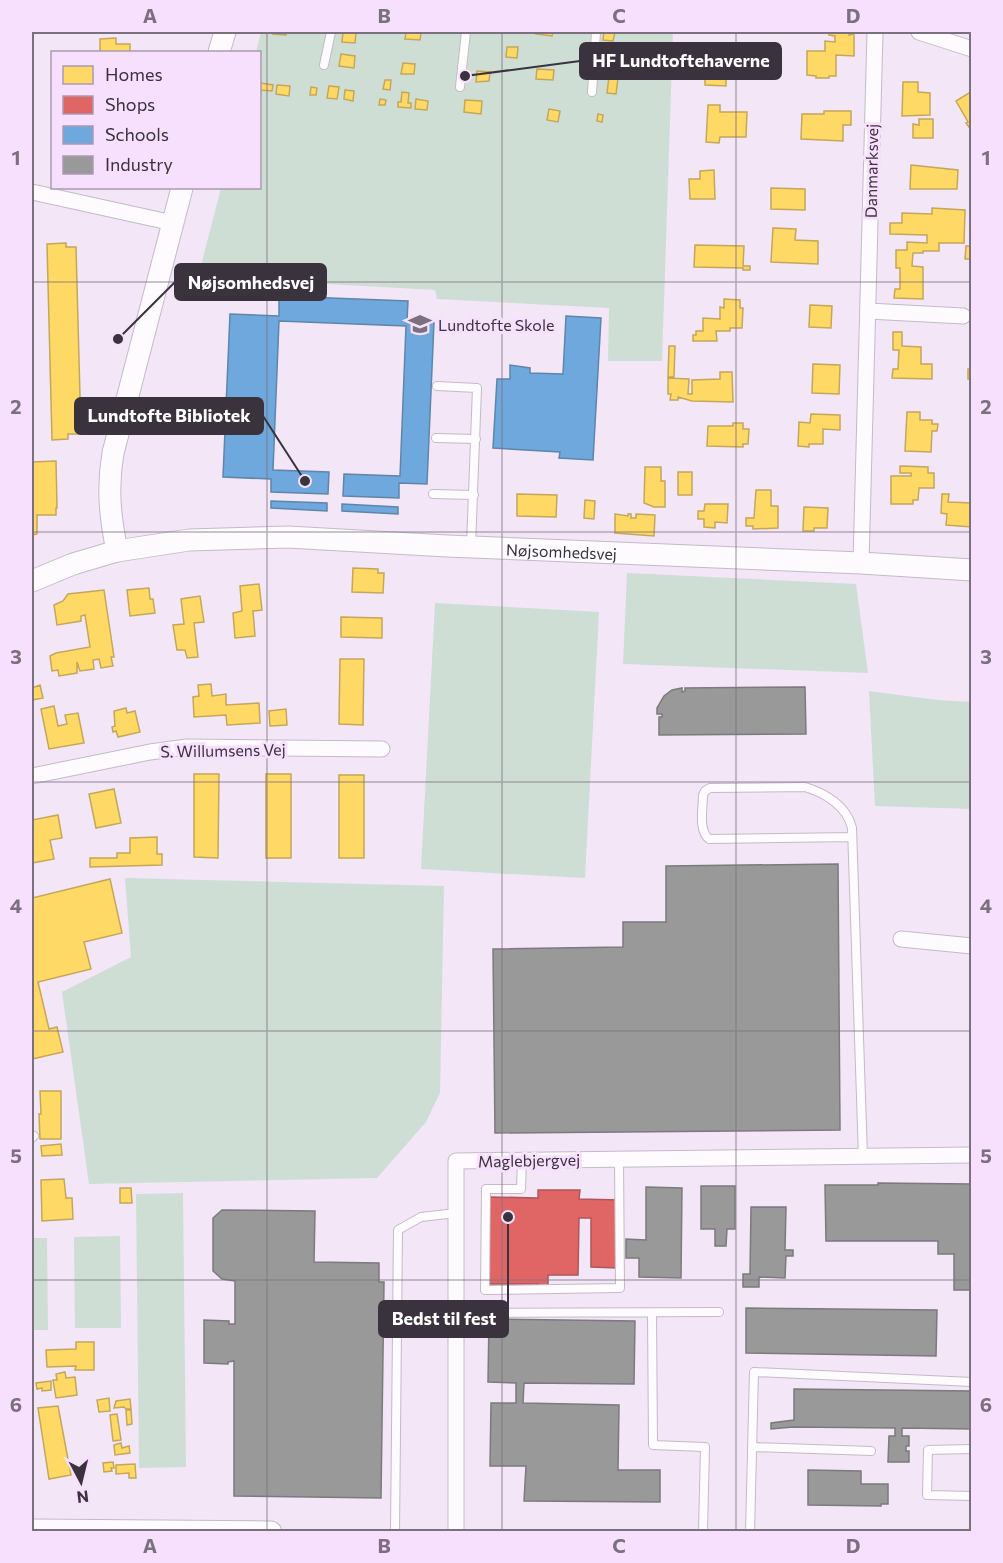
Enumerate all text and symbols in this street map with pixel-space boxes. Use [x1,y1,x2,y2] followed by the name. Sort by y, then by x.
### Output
[143,3,157,27] text: A
[377,3,391,27] text: B
[612,3,626,27] text: C
[846,3,860,27] text: D
[580,43,781,79] callout: HF Lundtoftehaverne
[592,49,770,71] text: HF Lundtoftehaverne
[51,51,261,189] legend
[105,63,163,85] text: Homes
[105,93,155,115] text: Shops
[105,123,169,145] text: Schools
[861,124,881,218] street label: Danmarksvej
[11,145,21,169] text: 1
[981,145,991,169] text: 1
[105,153,173,175] text: Industry
[175,264,326,300] callout: Nøjsomhedsvej
[188,271,314,293] text: Nøjsomhedsvej
[407,311,433,337] school or university icon: Lundtofte Skole
[438,315,554,334] place label: Lundtofte Skole
[10,394,22,418] text: 2
[980,394,992,418] text: 2
[75,398,263,434] callout: Lundtofte Bibliotek
[87,404,251,426] text: Lundtofte Bibliotek
[506,539,617,562] street label: Nøjsomhedsvej
[10,644,22,668] text: 3
[980,644,992,668] text: 3
[160,739,286,761] street label: S. Willumsens Vej
[10,893,22,917] text: 4
[980,893,992,917] text: 4
[10,1143,22,1167] text: 5
[980,1143,992,1167] text: 5
[478,1150,580,1170] street label: Maglebjergvej
[379,1301,508,1337] callout: Bedst til fest
[392,1307,497,1329] text: Bedst til fest
[10,1392,22,1416] text: 6
[980,1392,992,1416] text: 6
[51,1452,111,1512] north arrow
[76,1487,90,1508] text: N
[143,1533,157,1557] text: A
[377,1533,391,1557] text: B
[612,1533,626,1557] text: C
[846,1533,860,1557] text: D

